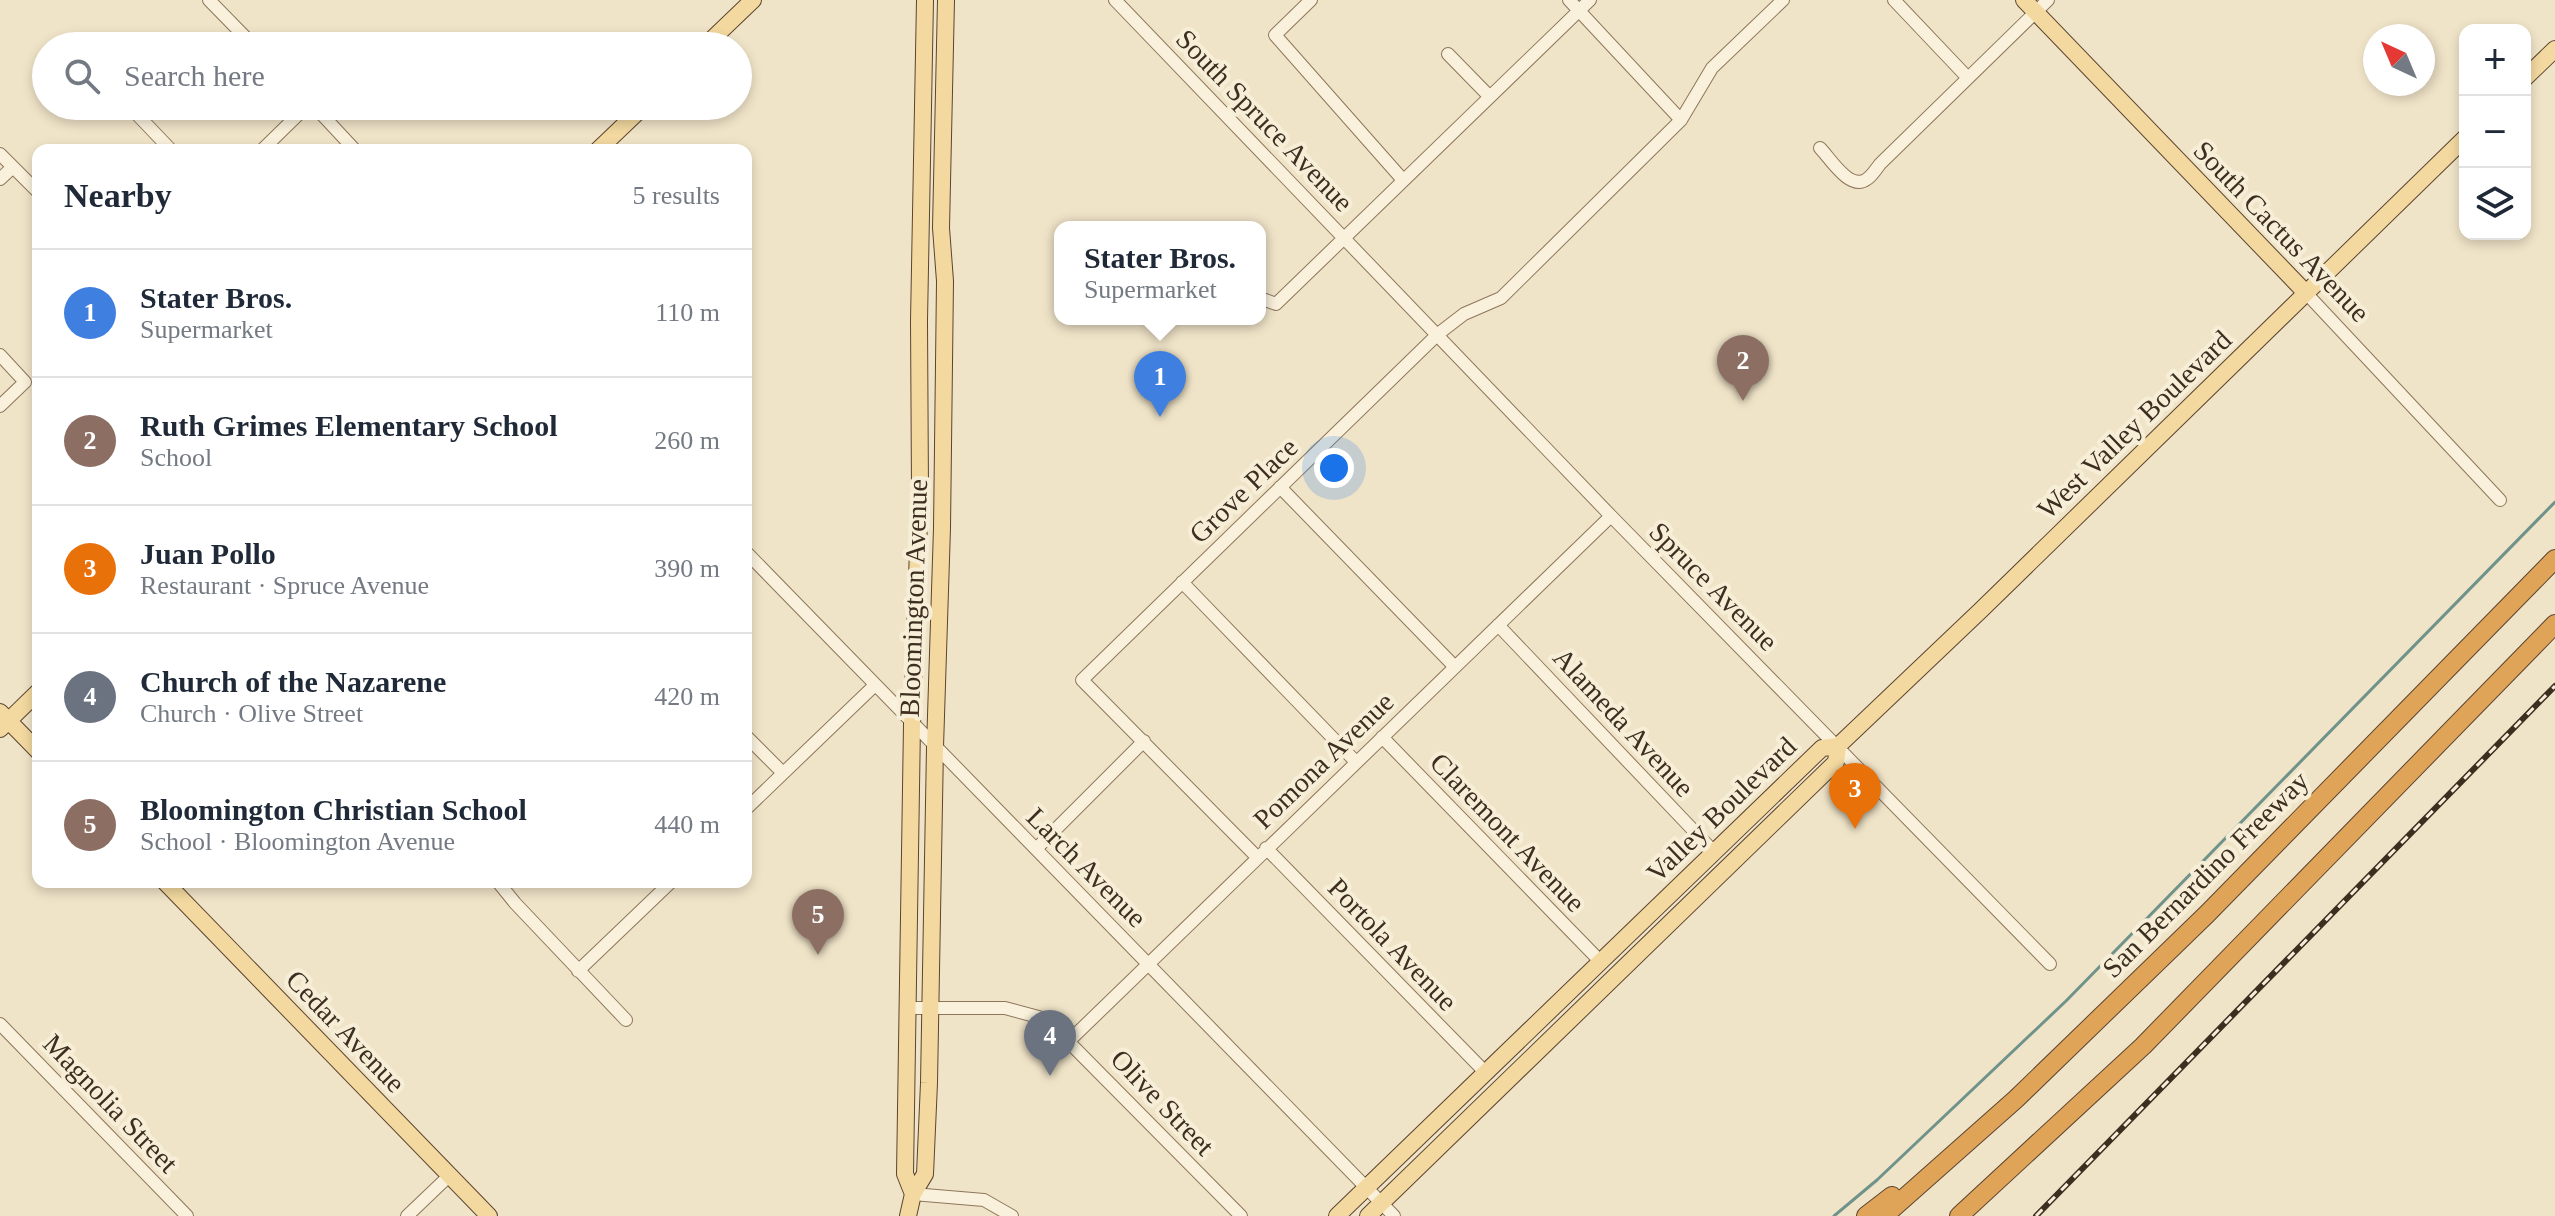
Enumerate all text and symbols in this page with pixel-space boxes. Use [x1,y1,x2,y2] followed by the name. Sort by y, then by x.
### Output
[1170,23,1359,218] street label: South Spruce Avenue
[2363,24,2435,96] north arrow
[2459,24,2531,240] map controls
[2459,24,2531,96] button: +
[32,32,752,120] search box
[60,54,104,98] icon: search
[124,59,265,92] text: Search here
[2459,96,2531,168] button: −
[2187,135,2376,328] street label: South Cactus Avenue
[2459,168,2531,240] button: layers
[64,177,172,214] text: Nearby
[633,181,720,210] text: 5 results
[1054,221,1266,325] popup
[1084,241,1236,274] text: Stater Bros.
[1084,275,1217,304] text: Supermarket
[140,281,292,314] text: Stater Bros.
[84,298,97,327] text: 1
[655,298,720,327] text: 110 m
[140,315,273,344] text: Supermarket
[2031,324,2238,525] street label: West Valley Boulevard
[1717,335,1769,401] pin: 2
[1134,351,1186,417] pin: 1
[140,409,557,442] text: Ruth Grimes Elementary School
[84,426,97,455] text: 2
[654,426,720,455] text: 260 m
[1183,431,1304,549] street label: Grove Place
[140,443,212,472] text: School
[1314,448,1354,488] your location
[894,478,933,718] street label: Bloomington Avenue
[1643,516,1784,657] street label: Spruce Avenue
[140,537,276,570] text: Juan Pollo
[84,554,97,583] text: 3
[654,554,720,583] text: 390 m
[140,571,429,600] text: Restaurant · Spruce Avenue
[1547,642,1700,803] street label: Alameda Avenue
[140,665,446,698] text: Church of the Nazarene
[84,682,97,711] text: 4
[654,682,720,711] text: 420 m
[1247,686,1400,835] street label: Pomona Avenue
[140,699,363,728] text: Church · Olive Street
[1640,730,1802,888] street label: Valley Boulevard
[1424,747,1591,918] street label: Claremont Avenue
[1829,763,1881,829] pin: 3
[2096,765,2315,984] street label: San Bernardino Freeway
[140,793,527,826] text: Bloomington Christian School
[1021,801,1153,933] street label: Larch Avenue
[84,810,97,839] text: 5
[654,810,720,839] text: 440 m
[140,827,455,856] text: School · Bloomington Avenue
[1322,872,1463,1017] street label: Portola Avenue
[792,889,844,955] pin: 5
[280,964,411,1099] street label: Cedar Avenue
[1024,1010,1076,1076] pin: 4
[37,1028,184,1179] street label: Magnolia Street
[1105,1043,1221,1162] street label: Olive Street

